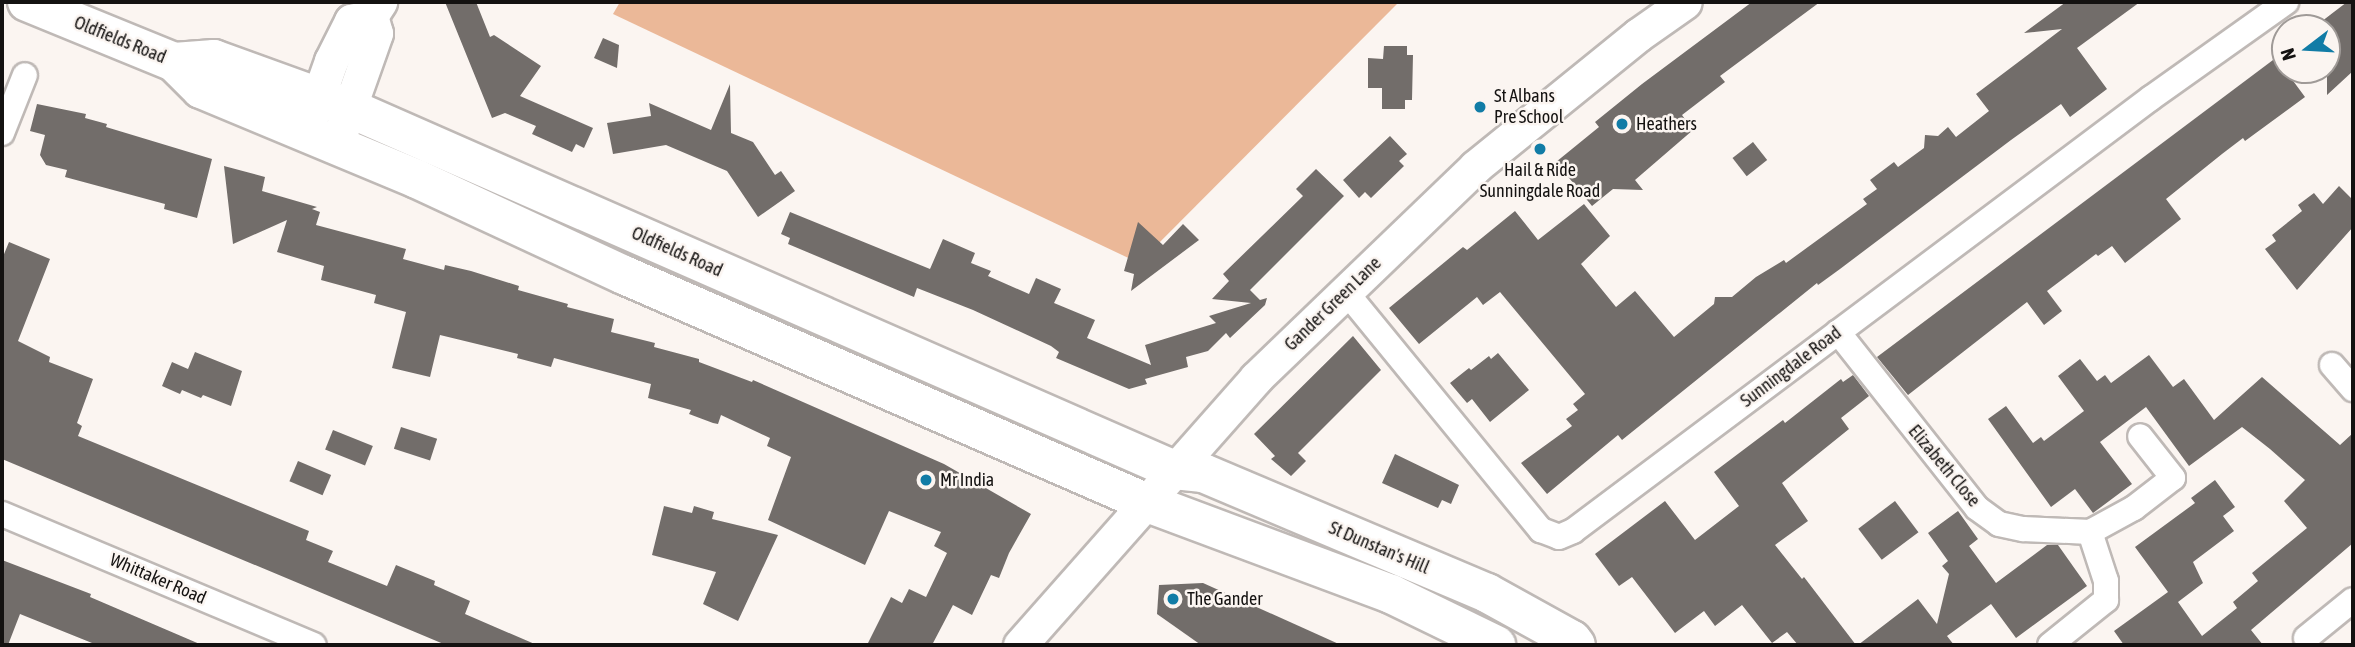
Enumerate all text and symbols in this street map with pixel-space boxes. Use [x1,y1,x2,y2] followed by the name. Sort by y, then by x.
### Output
[71,12,169,68] street label: Oldfields Road
[2271,14,2341,84] north arrow
[2276,46,2300,63] text: N
[1494,86,1563,128] place label: St Albans Pre School
[1472,99,1488,115] marker: St Albans Pre School
[1636,113,1697,135] place label: Heathers
[1614,116,1630,132] marker: Heathers
[1532,141,1548,157] marker: Hail & Ride Sunningdale Road
[1480,160,1600,202] place label: Hail & Ride Sunningdale Road
[628,222,726,282] street label: Oldfields Road
[1280,253,1386,355] street label: Gander Green Lane
[1736,322,1846,412] street label: Sunningdale Road
[1904,421,1984,511] street label: Elizabeth Close
[940,469,994,491] place label: Mr India
[918,472,934,488] marker: Mr India
[1326,517,1432,579] street label: St Dunstan's Hill
[107,549,209,609] street label: Whittaker Road
[1187,588,1263,610] place label: The Gander
[1165,591,1181,607] marker: The Gander

